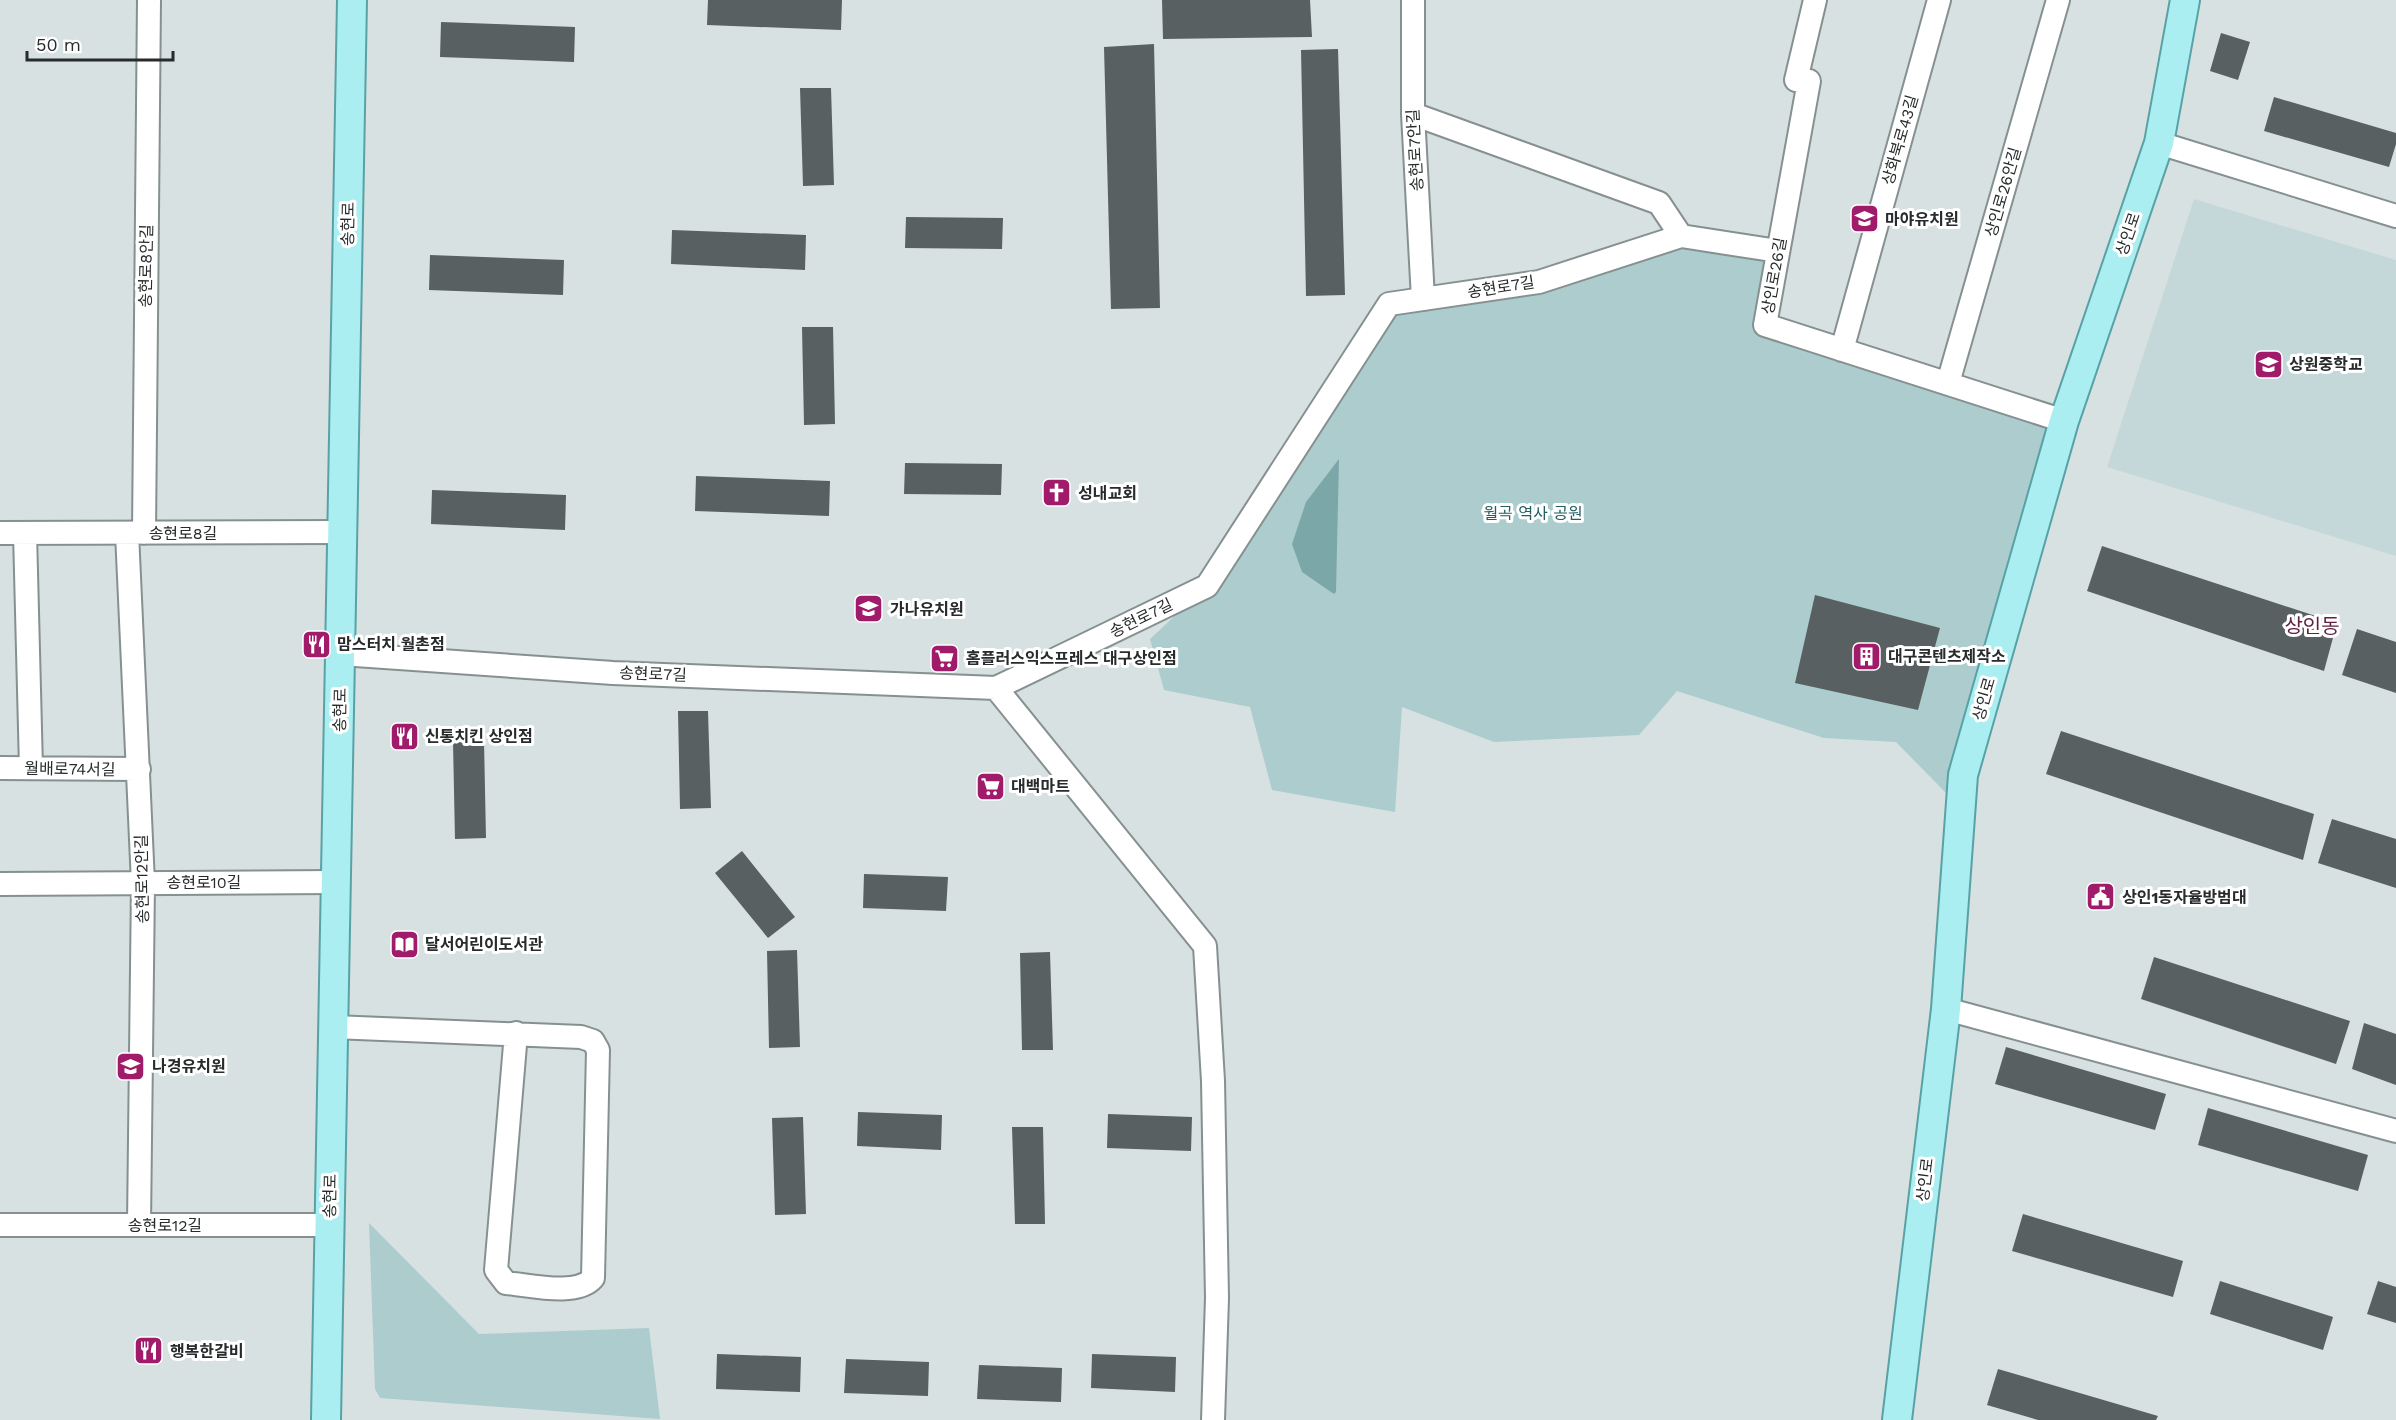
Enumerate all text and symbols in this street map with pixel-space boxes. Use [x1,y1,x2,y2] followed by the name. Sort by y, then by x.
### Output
[27,24,172,62] scale bar
[36,34,81,55] text: 50 m
[1878,93,1922,187] street label: 상화북로43길
[1403,108,1427,192] street label: 송현로7안길
[1981,145,2025,239] street label: 상인로26안길
[338,201,358,246] street label: 송현로
[1848,203,1880,235] school or university icon: 마야유치원
[1885,210,1959,229] place label: 마야유치원
[2112,210,2144,258] street label: 상인로
[136,224,156,308] street label: 송현로8안길
[1758,236,1790,316] street label: 상인로26길
[1466,272,1536,302] street label: 송현로7길
[2252,348,2284,380] school or university icon: 상원중학교
[2289,355,2363,374] place label: 상원중학교
[1041,477,1073,509] church icon: 성내교회
[1078,484,1137,503] place label: 성내교회
[1483,504,1583,523] park label: 월곡 역사 공원
[149,524,217,543] street label: 송현로8길
[853,593,885,625] school or university icon: 가나유치원
[1106,595,1176,641] street label: 송현로7길
[890,600,964,619] place label: 가나유치원
[2284,614,2340,638] district label: 상인동
[300,628,332,660] restaurant icon: 맘스터치 월촌점
[337,635,445,654] place label: 맘스터치 월촌점
[1851,640,1883,672] building icon: 대구콘텐츠제작소
[929,642,961,674] supermarket icon: 홈플러스익스프레스 대구상인점
[1888,647,2006,666] place label: 대구콘텐츠제작소
[966,649,1177,668] place label: 홈플러스익스프레스 대구상인점
[619,663,687,685] street label: 송현로7길
[1969,675,1999,723] street label: 상인로
[330,687,350,732] street label: 송현로
[388,720,420,752] restaurant icon: 신통치킨 상인점
[425,727,533,746] place label: 신통치킨 상인점
[24,759,116,779] street label: 월배로74서길
[974,770,1006,802] supermarket icon: 대백마트
[1011,777,1070,796] place label: 대백마트
[132,834,152,924] street label: 송현로12안길
[166,873,242,892] street label: 송현로10길
[2085,881,2117,913] public building icon: 상인1동자율방범대
[2122,888,2247,907] place label: 상인1동자율방범대
[388,928,420,960] library icon: 달서어린이도서관
[425,935,543,954] place label: 달서어린이도서관
[115,1050,147,1082] school or university icon: 나경유치원
[152,1057,226,1076] place label: 나경유치원
[1913,1157,1937,1203] street label: 상인로
[320,1173,340,1218] street label: 송현로
[128,1216,202,1235] street label: 송현로12길
[133,1335,165,1367] restaurant icon: 행복한갈비
[170,1342,244,1361] place label: 행복한갈비

